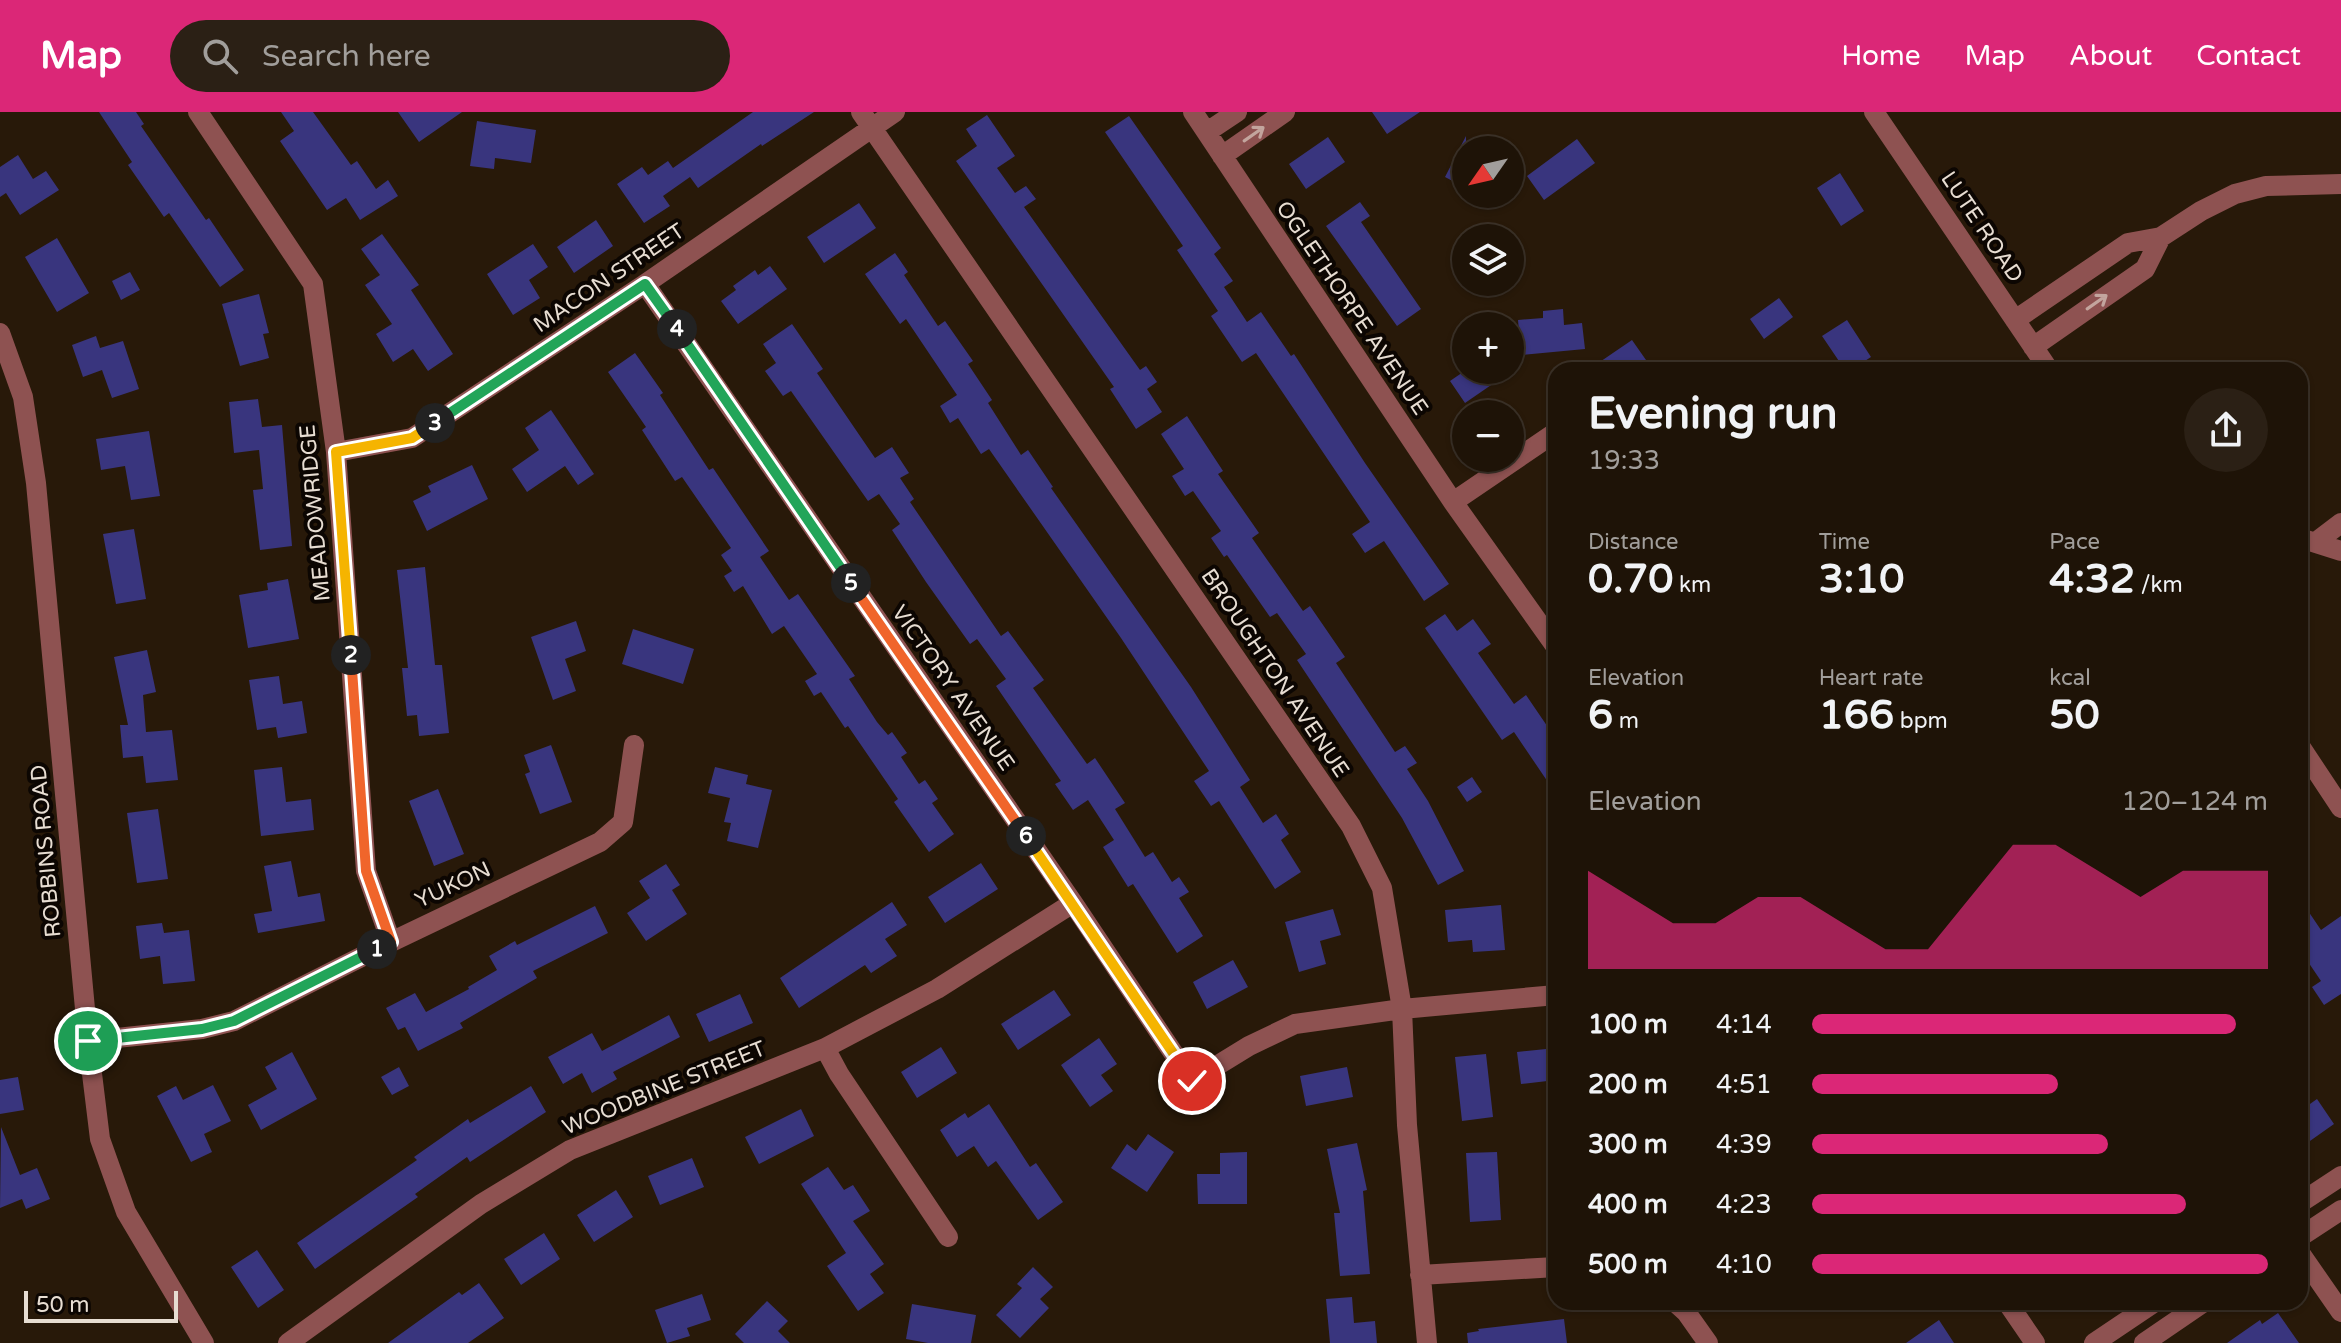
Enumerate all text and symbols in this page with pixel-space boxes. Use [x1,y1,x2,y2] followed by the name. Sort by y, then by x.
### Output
[170,20,730,92] search box
[40,33,122,79] text: Map
[198,34,242,78] icon: search
[262,38,431,75] text: Search here
[1841,39,1921,73] text: Home
[1965,39,2025,73] text: Map
[2069,39,2152,73] text: About
[2196,39,2301,73] text: Contact
[1242,126,1264,142] one-way arrow
[1452,136,1524,208] north arrow
[1452,136,1524,472] map controls
[1935,167,2029,287] street label: LUTE ROAD
[1271,196,1433,420] street label: OGLETHORPE AVENUE
[528,217,690,338] street label: MACON STREET
[1452,224,1524,296] button: layers
[2086,294,2108,310] one-way arrow
[657,309,697,349] pin: 4
[1452,312,1524,384] button: +
[670,316,684,342] text: 4
[1588,388,1837,441] text: Evening run
[2184,388,2268,472] button: share
[1452,400,1524,472] button: −
[415,403,455,443] pin: 3
[428,410,442,436] text: 3
[294,423,336,603] street label: MEADOWRIDGE
[1588,445,1660,476] text: 19:33
[1588,529,1679,555] text: Distance
[1819,529,1870,555] text: Time
[2049,529,2100,555] text: Pace
[1588,555,1673,603] text: 0.70
[1819,555,1904,603] text: 3:10
[2049,555,2135,603] text: 4:32
[831,563,871,603] pin: 5
[1195,564,1355,782] street label: BROUGHTON AVENUE
[844,570,858,596] text: 5
[1673,572,1711,598] text: km
[2135,572,2183,598] text: /km
[886,600,1020,776] street label: VICTORY AVENUE
[331,635,371,675] pin: 2
[344,642,358,668] text: 2
[1588,665,1684,691] text: Elevation
[1819,665,1924,691] text: Heart rate
[2049,665,2091,691] text: kcal
[1588,691,1613,739] text: 6
[1819,691,1894,739] text: 166
[2049,691,2100,739] text: 50
[1613,708,1639,734] text: m
[1894,708,1948,734] text: bpm
[25,764,67,938] street label: ROBBINS ROAD
[1588,786,1702,817] text: Elevation
[2122,786,2268,817] text: 120–124 m
[1006,816,1046,856] pin: 6
[1019,823,1033,849] text: 6
[411,856,495,914] street label: YUKON
[357,929,397,969] pin: 1
[370,936,384,962] text: 1
[54,1007,122,1075] pin
[1588,1009,1668,1040] text: 100 m
[1716,1009,1772,1040] text: 4:14
[66,1019,110,1063] icon: arrive
[559,1035,770,1141] street label: WOODBINE STREET
[1158,1047,1226,1115] pin
[1170,1059,1214,1103] icon: check
[1588,1069,1668,1100] text: 200 m
[1716,1069,1772,1100] text: 4:51
[1588,1129,1668,1160] text: 300 m
[1716,1129,1772,1160] text: 4:39
[1588,1189,1668,1220] text: 400 m
[1716,1189,1772,1220] text: 4:23
[1588,1249,1668,1280] text: 500 m
[1716,1249,1772,1280] text: 4:10
[24,1287,178,1323] scale bar
[36,1292,90,1318] text: 50 m

